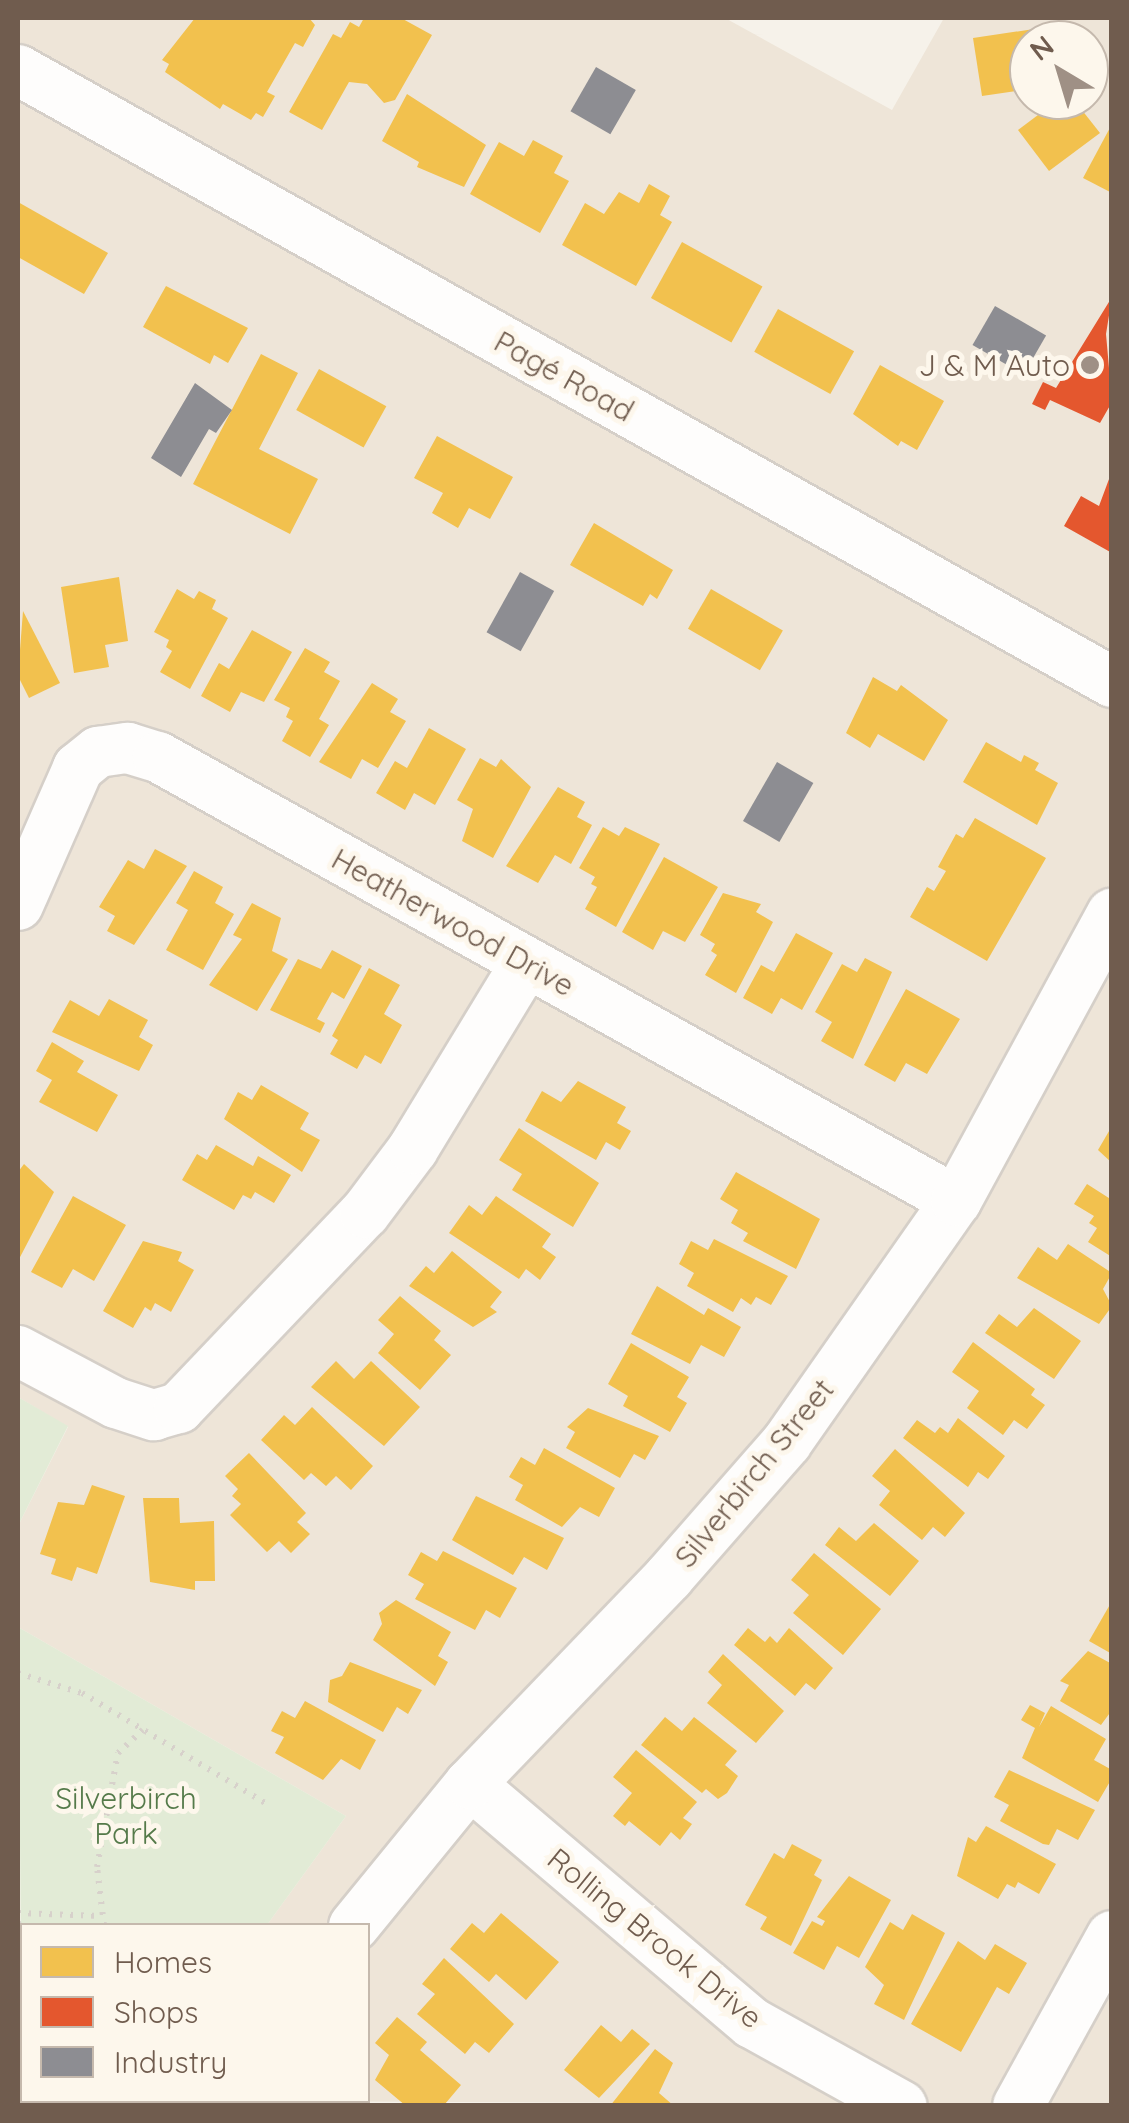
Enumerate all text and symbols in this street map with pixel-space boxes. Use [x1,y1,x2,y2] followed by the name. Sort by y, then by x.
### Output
[1009,20,1109,120] north arrow
[1023,27,1060,68] text: N
[488,323,640,429] street label: Pagé Road
[919,347,1070,383] place label: J & M Auto
[1079,354,1101,376] marker: J & M Auto
[326,840,580,1004] street label: Heatherwood Drive
[667,1372,841,1574] street label: Silverbirch Street
[55,1780,197,1850] park label: Silverbirch Park
[540,1840,770,2036] street label: Rolling Brook Drive
[20,1923,370,2103] legend
[114,1943,212,1981] text: Homes
[114,1993,198,2031] text: Shops
[114,2043,227,2081] text: Industry

